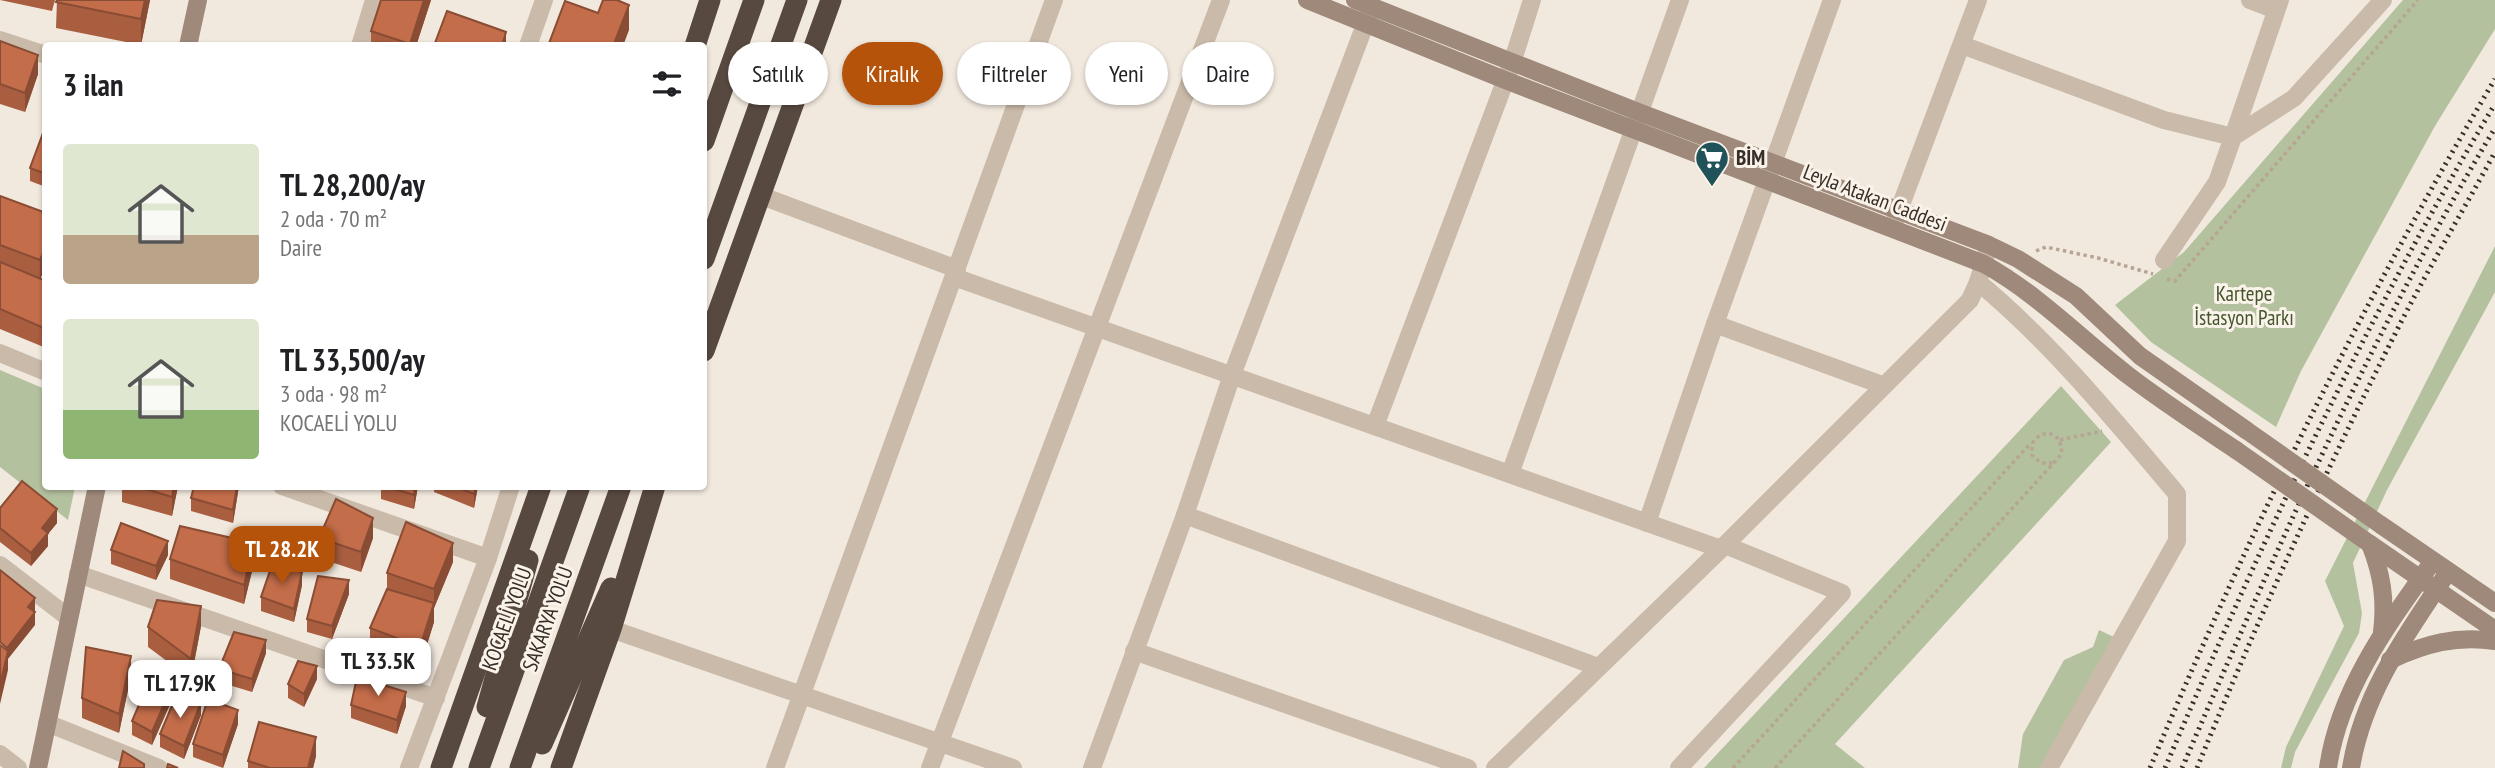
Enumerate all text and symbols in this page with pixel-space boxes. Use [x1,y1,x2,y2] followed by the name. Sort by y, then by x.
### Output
[728,42,828,105] chip: Satılık
[842,42,943,105] chip: Kiralık
[957,42,1071,105] chip: Filtreler
[1085,42,1168,105] chip: Yeni
[1182,42,1274,105] chip: Daire
[63,65,123,104] text: 3 ilan
[648,65,686,103] icon: filters
[1693,139,1731,188] supermarket icon: BİM
[1736,144,1765,171] place label: BİM
[1800,158,1951,237] street label: Leyla Atakan Caddesi
[280,165,425,204] text: TL 28,200/ay
[119,172,203,256] icon: home
[280,204,387,233] text: 2 oda · 70 m²
[280,233,322,262] text: Daire
[2194,280,2294,331] park label: Kartepe İstasyon Parkı
[280,340,425,379] text: TL 33,500/ay
[119,347,203,431] icon: home
[280,379,387,408] text: 3 oda · 98 m²
[280,408,397,437] text: KOCAELİ YOLU
[210,526,354,586] pin: TL 28.2K
[245,534,319,563] text: TL 28.2K
[516,563,579,675] street label: SAKARYA YOLU
[476,564,538,674] street label: KOCAELİ YOLU
[306,638,450,698] pin: TL 33.5K
[341,646,415,675] text: TL 33.5K
[108,660,252,720] pin: TL 17.9K
[144,668,216,697] text: TL 17.9K

